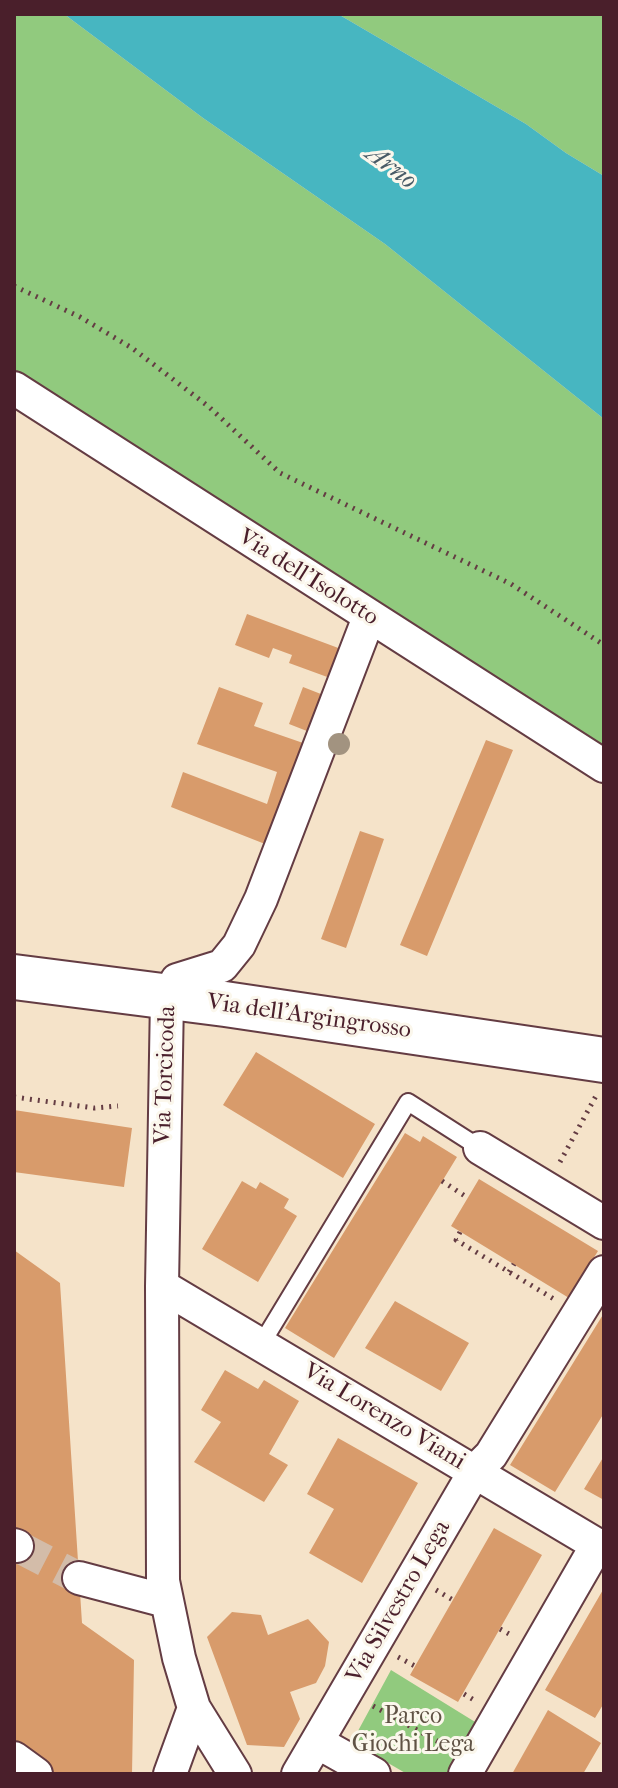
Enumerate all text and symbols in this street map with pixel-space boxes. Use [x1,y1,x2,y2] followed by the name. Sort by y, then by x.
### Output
[360,139,422,197] water label: Arno
[232,523,384,633] street label: Via dell'Isolotto
[205,988,413,1046] street label: Via dell'Argingrosso
[149,1005,183,1145] street label: Via Torcicoda
[298,1357,470,1477] street label: Via Lorenzo Viani
[341,1515,457,1689] street label: Via Silvestro Lega
[352,1703,474,1759] park label: Parco Giochi Lega

